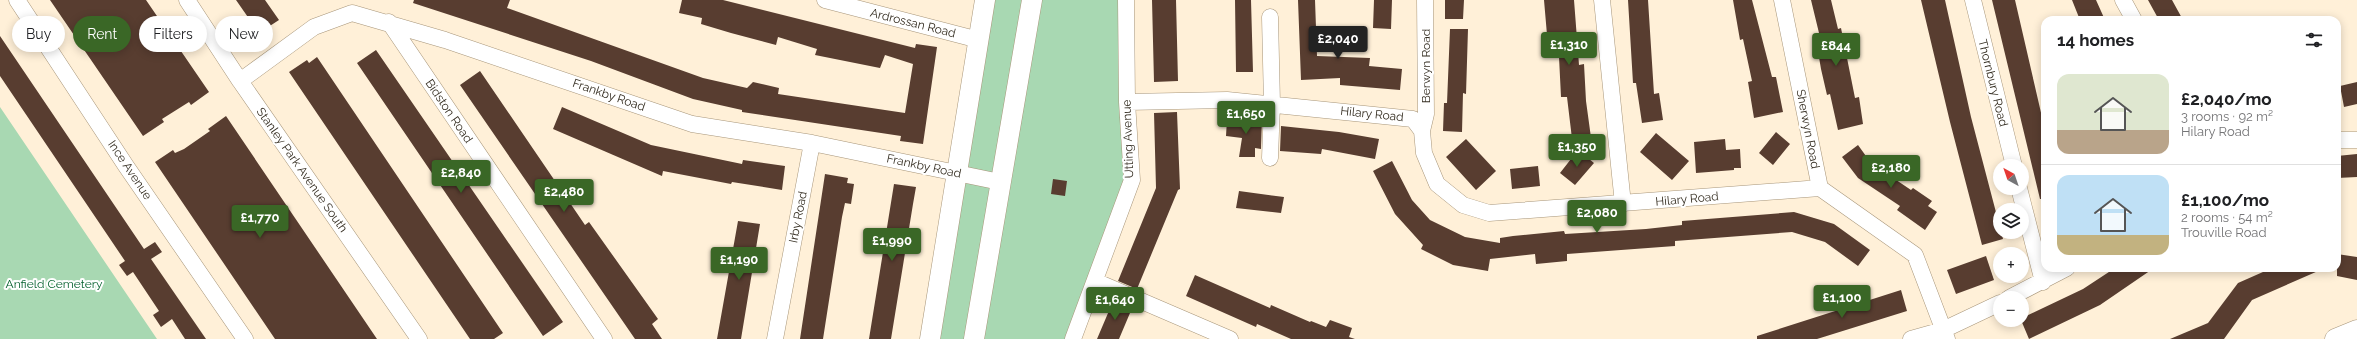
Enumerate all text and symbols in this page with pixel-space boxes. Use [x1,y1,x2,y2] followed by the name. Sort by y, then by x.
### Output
[869,6,957,40] street label: Ardrossan Road
[12,16,65,52] chip: Buy
[73,16,131,52] chip: Rent
[139,16,207,52] chip: Filters
[215,16,273,52] chip: New
[1305,26,1371,60] pin: £2,040
[1419,29,1433,103] street label: Berwyn Road
[2303,29,2325,51] icon: filters
[2057,30,2134,50] text: 14 homes
[1318,31,1358,46] text: £2,040
[1536,32,1602,66] pin: £1,310
[1812,33,1860,67] pin: £844
[1550,37,1588,52] text: £1,310
[1821,38,1851,53] text: £844
[1975,38,2011,128] street label: Thornbury Road
[571,76,647,114] street label: Frankby Road
[423,77,475,145] street label: Bidston Road
[1793,88,1823,170] street label: Sherwyn Road
[2181,89,2272,109] text: £2,040/mo
[2089,90,2137,138] icon: home
[1120,99,1136,179] street label: Utting Avenue
[1213,101,1279,135] pin: £1,650
[1340,104,1404,124] street label: Hilary Road
[254,105,350,235] street label: Stanley Park Avenue South
[1226,106,1266,121] text: £1,650
[2181,109,2273,124] text: 3 rooms · 92 m²
[2181,124,2250,139] text: Hilary Road
[1544,134,1610,168] pin: £1,350
[105,138,155,202] street label: Ince Avenue
[1558,139,1596,154] text: £1,350
[885,151,963,181] street label: Frankby Road
[1858,155,1924,189] pin: £2,180
[1993,159,2029,195] north arrow
[1993,159,2029,327] map controls
[428,160,494,194] pin: £2,840
[1871,160,1911,175] text: £2,180
[441,165,481,180] text: £2,840
[531,179,597,213] pin: £2,480
[544,184,584,199] text: £2,480
[1655,189,1719,209] street label: Hilary Road
[786,190,810,244] street label: Irby Road
[2181,190,2269,210] text: £1,100/mo
[2089,191,2137,239] icon: home
[1564,200,1630,234] pin: £2,080
[1993,203,2029,239] button: layers
[227,205,293,239] pin: £1,770
[1576,205,1618,220] text: £2,080
[241,210,279,225] text: £1,770
[2181,210,2273,225] text: 2 rooms · 54 m²
[2181,225,2267,240] text: Trouville Road
[859,228,925,262] pin: £1,990
[872,233,912,248] text: £1,990
[706,247,772,281] pin: £1,190
[1993,247,2029,283] button: +
[720,252,758,267] text: £1,190
[6,277,103,291] park label: Anfield Cemetery
[1809,285,1875,319] pin: £1,100
[1082,287,1148,321] pin: £1,640
[1823,290,1861,305] text: £1,100
[1993,291,2029,327] button: −
[1095,292,1135,307] text: £1,640

